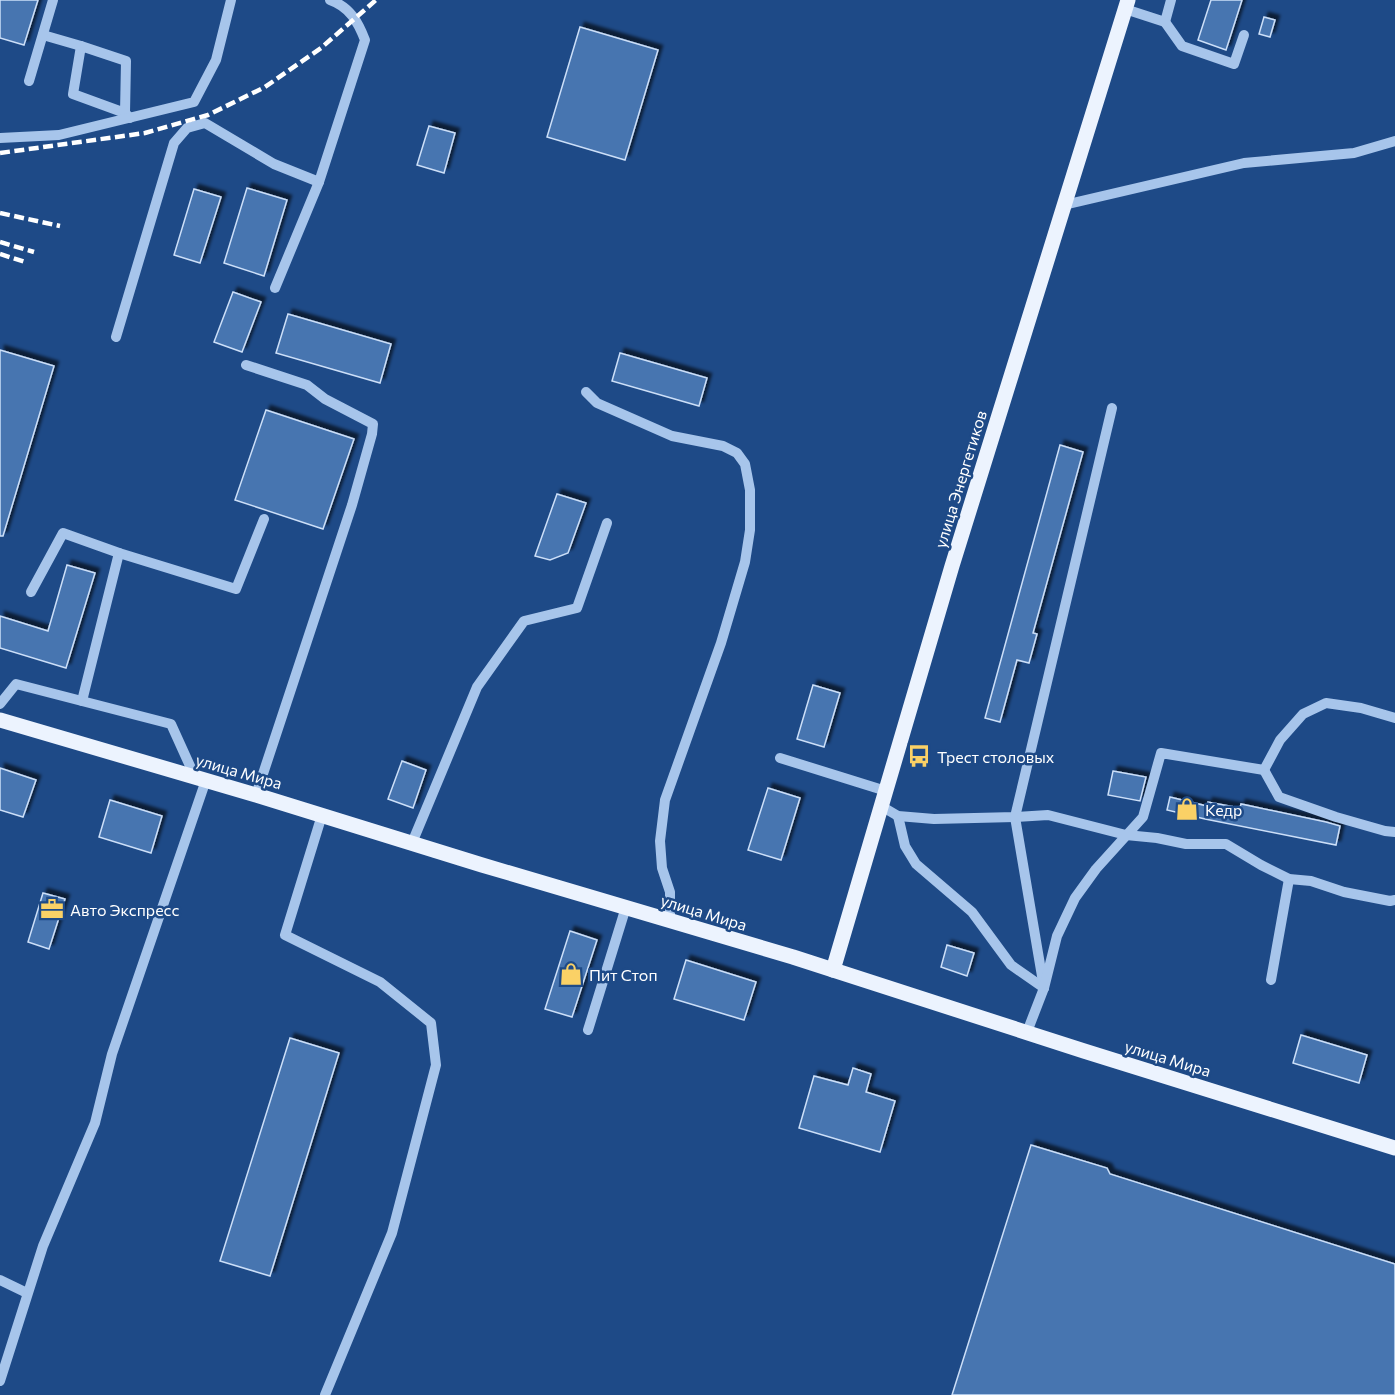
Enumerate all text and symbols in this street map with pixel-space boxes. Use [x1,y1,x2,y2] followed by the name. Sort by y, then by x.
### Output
[930,408,990,550] street label: улица Энергетиков
[906,743,932,769] bus stop icon: Трест столовых
[937,747,1055,766] place label: Трест столовых
[194,750,284,792] street label: улица Мира
[1174,796,1200,822] shop icon: Кедр
[1205,800,1242,819] place label: Кедр
[659,890,749,934] street label: улица Мира
[39,896,65,922] office icon: Авто Экспресс
[70,900,179,919] place label: Авто Экспресс
[558,961,584,987] shop icon: Пит Стоп
[589,965,658,984] place label: Пит Стоп
[1123,1036,1213,1080] street label: улица Мира

